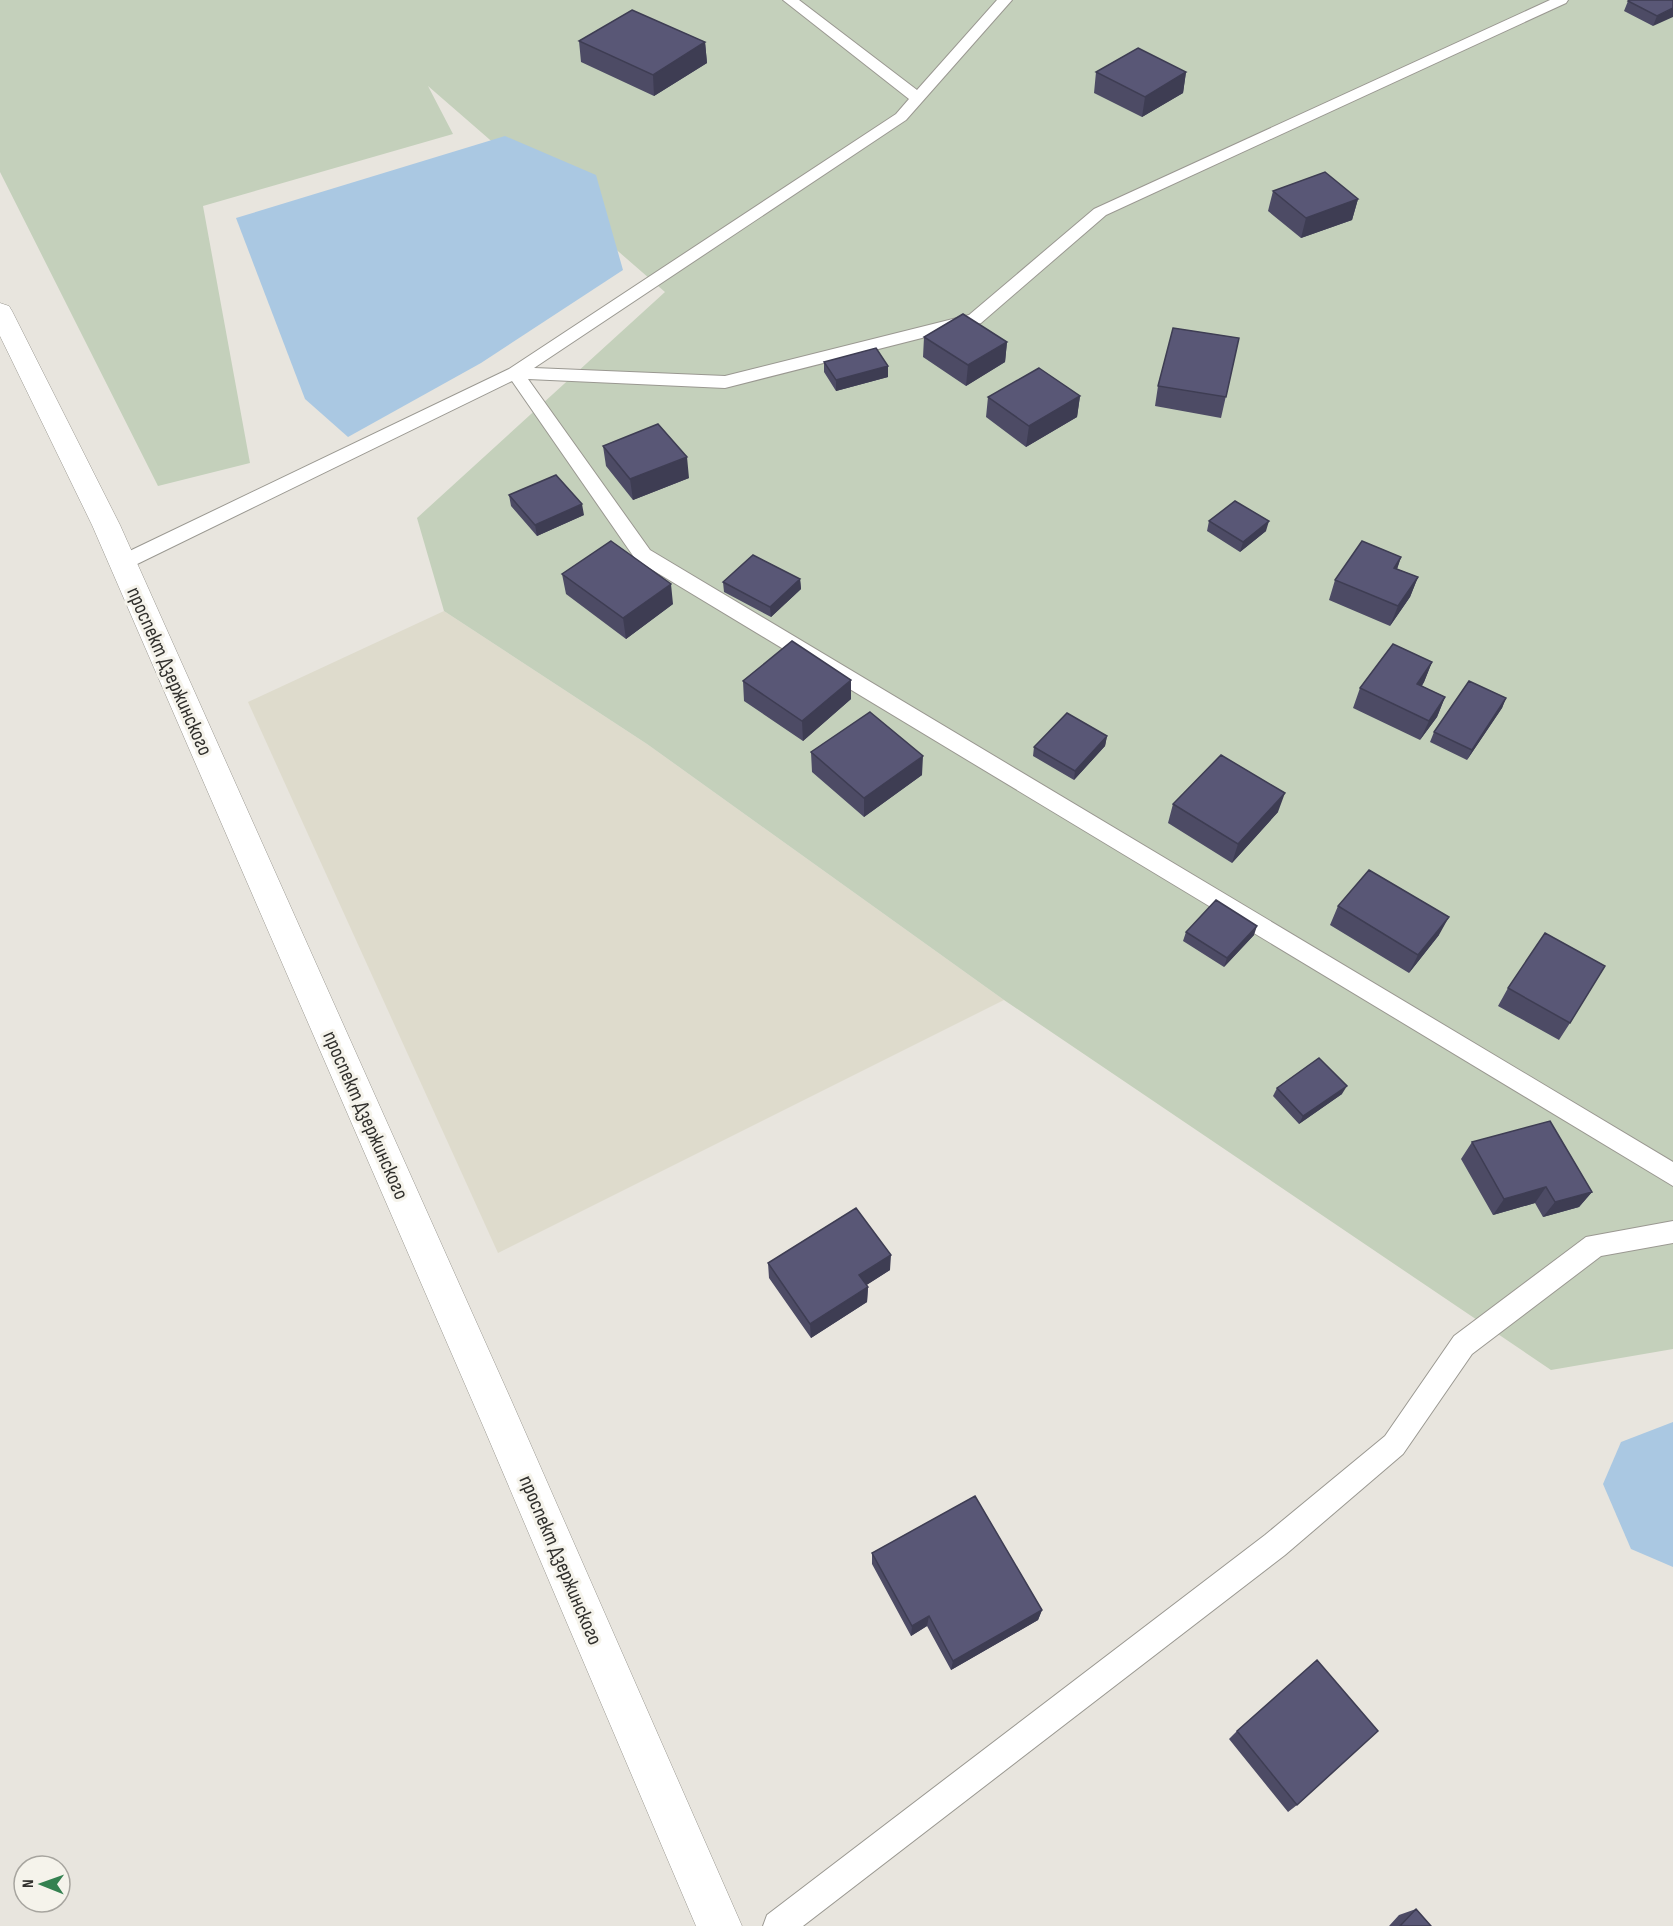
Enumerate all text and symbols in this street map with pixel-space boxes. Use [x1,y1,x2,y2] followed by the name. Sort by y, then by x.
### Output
[121,583,218,759] street label: проспект Дзержинского
[317,1027,414,1203] street label: проспект Дзержинского
[514,1472,608,1649] street label: проспект Дзержинского
[12,1854,72,1914] north arrow
[19,1879,38,1888] text: N

